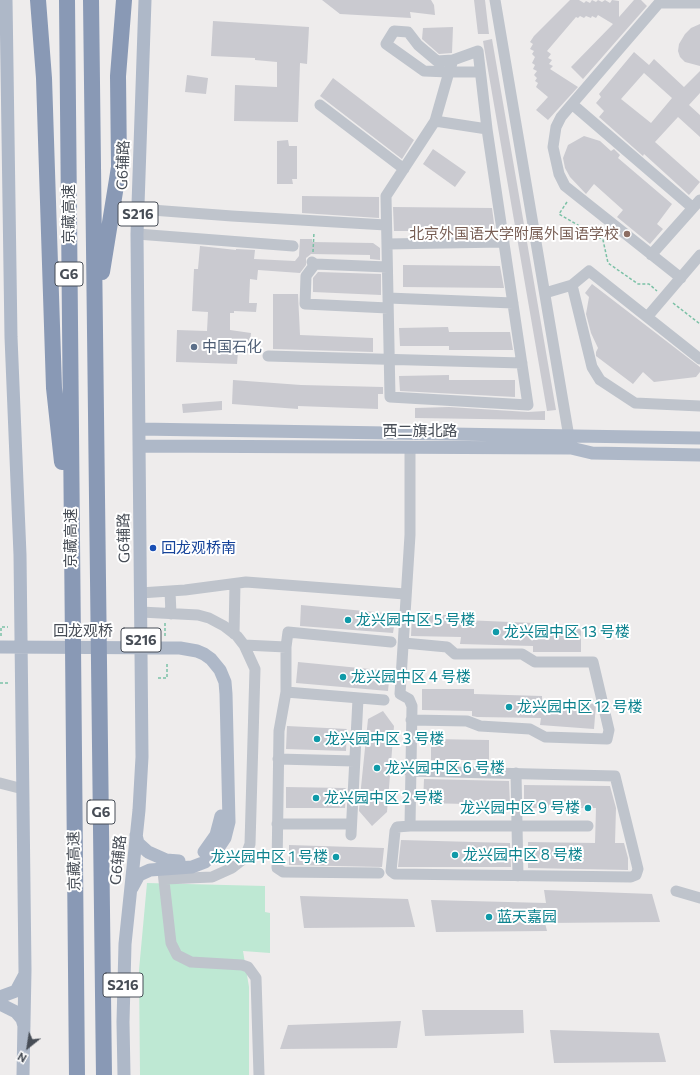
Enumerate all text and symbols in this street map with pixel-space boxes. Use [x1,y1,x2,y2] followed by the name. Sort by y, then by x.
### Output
[113,140,133,190] street label: G6辅路
[60,184,78,244] street label: 京藏高速
[118,202,158,226] road number: S216
[409,225,619,243] place label: 北京外国语大学附属外国语学校
[622,229,632,239] marker: 北京外国语大学附属外国语学校
[55,262,83,286] road number: G6
[202,338,262,356] place label: 中国石化
[189,342,199,352] marker: 中国石化
[383,422,457,440] street label: 西二旗北路
[62,508,80,568] street label: 京藏高速
[115,513,133,563] street label: G6辅路
[161,539,236,557] place label: 回龙观桥南
[148,543,158,553] marker: 回龙观桥南
[356,611,475,629] place label: 龙兴园中区 5 号楼
[343,615,353,625] marker: 龙兴园中区 5 号楼
[53,622,113,640] street label: 回龙观桥
[504,623,630,641] place label: 龙兴园中区 13 号楼
[491,627,501,637] marker: 龙兴园中区 13 号楼
[121,628,161,652] road number: S216
[351,668,471,686] place label: 龙兴园中区 4 号楼
[338,672,348,682] marker: 龙兴园中区 4 号楼
[517,698,642,716] place label: 龙兴园中区 12 号楼
[504,702,514,712] marker: 龙兴园中区 12 号楼
[325,730,444,748] place label: 龙兴园中区 3 号楼
[312,734,322,744] marker: 龙兴园中区 3 号楼
[385,759,505,777] place label: 龙兴园中区 6 号楼
[372,763,382,773] marker: 龙兴园中区 6 号楼
[324,789,443,807] place label: 龙兴园中区 2 号楼
[311,793,321,803] marker: 龙兴园中区 2 号楼
[460,799,580,817] place label: 龙兴园中区 9 号楼
[87,800,115,824] road number: G6
[583,803,593,813] marker: 龙兴园中区 9 号楼
[64,831,84,891] street label: 京藏高速
[106,834,130,886] street label: G6辅路
[463,846,583,864] place label: 龙兴园中区 8 号楼
[211,848,328,866] place label: 龙兴园中区 1 号楼
[450,850,460,860] marker: 龙兴园中区 8 号楼
[331,852,341,862] marker: 龙兴园中区 1 号楼
[497,908,557,926] place label: 蓝天嘉园
[484,912,494,922] marker: 蓝天嘉园
[103,973,143,997] road number: S216
[8,1027,48,1067] north arrow
[15,1050,29,1066] text: N

